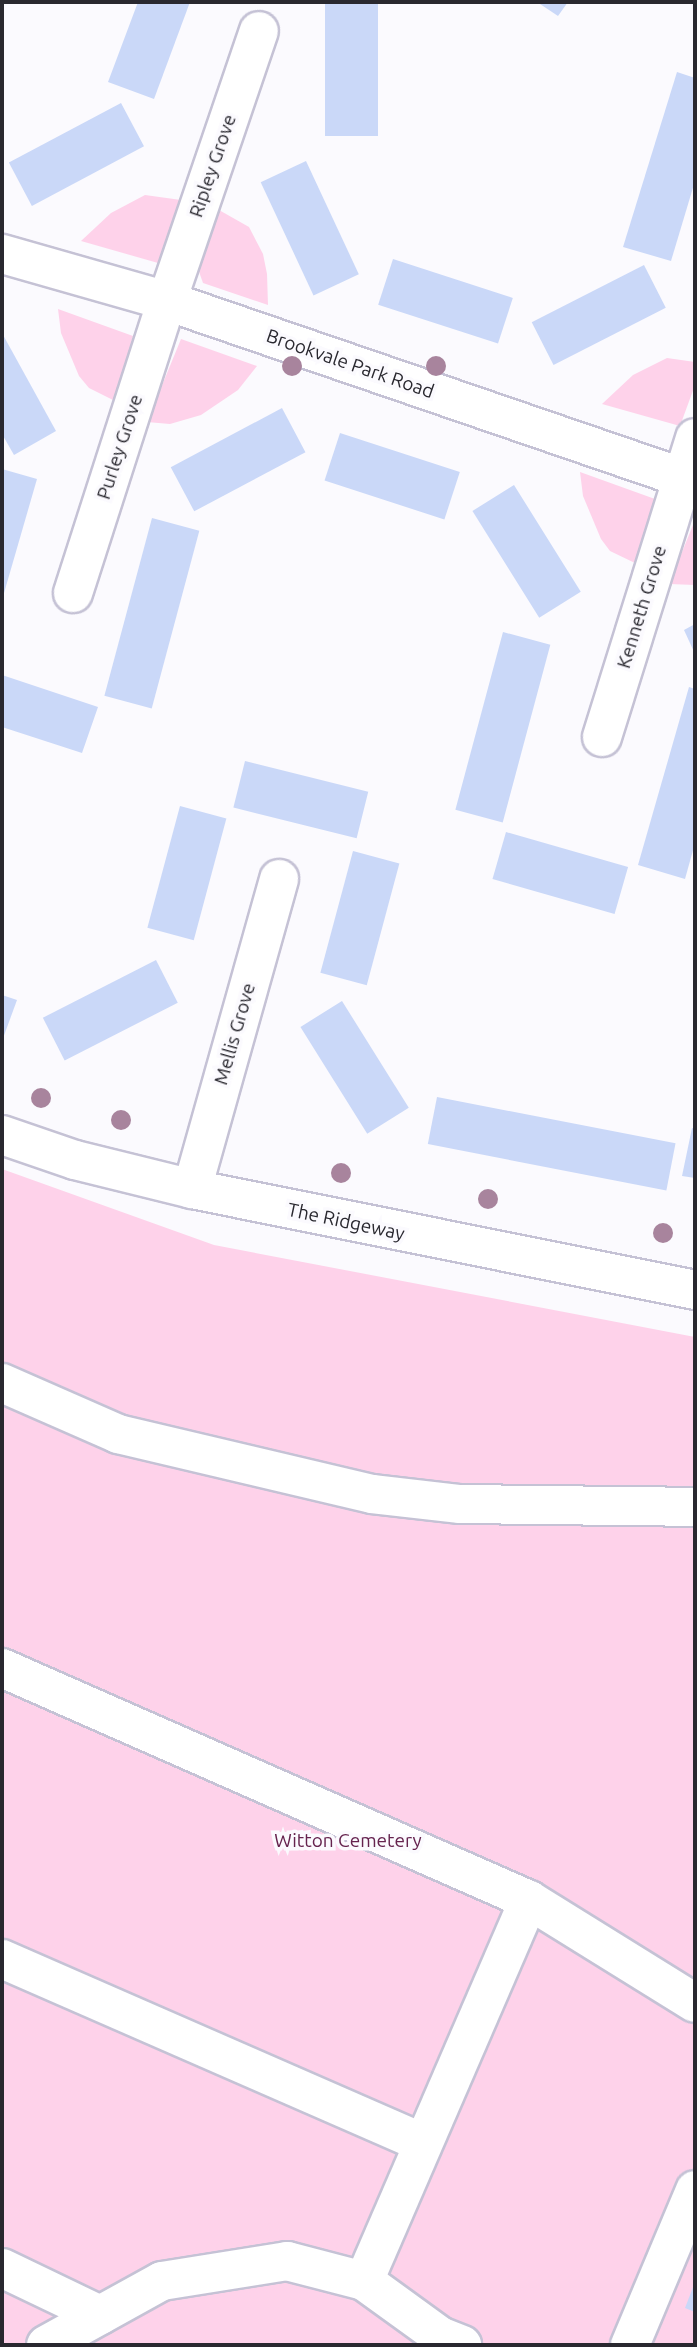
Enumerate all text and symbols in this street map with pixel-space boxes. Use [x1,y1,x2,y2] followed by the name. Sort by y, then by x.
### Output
[185,112,241,220] street label: Ripley Grove
[263,325,437,403] street label: Brookvale Park Road
[92,392,148,502] street label: Purley Grove
[612,543,672,671] street label: Kenneth Grove
[210,981,260,1087] street label: Mellis Grove
[285,1198,407,1246] street label: The Ridgeway
[274,1830,422,1852] park label: Witton Cemetery

